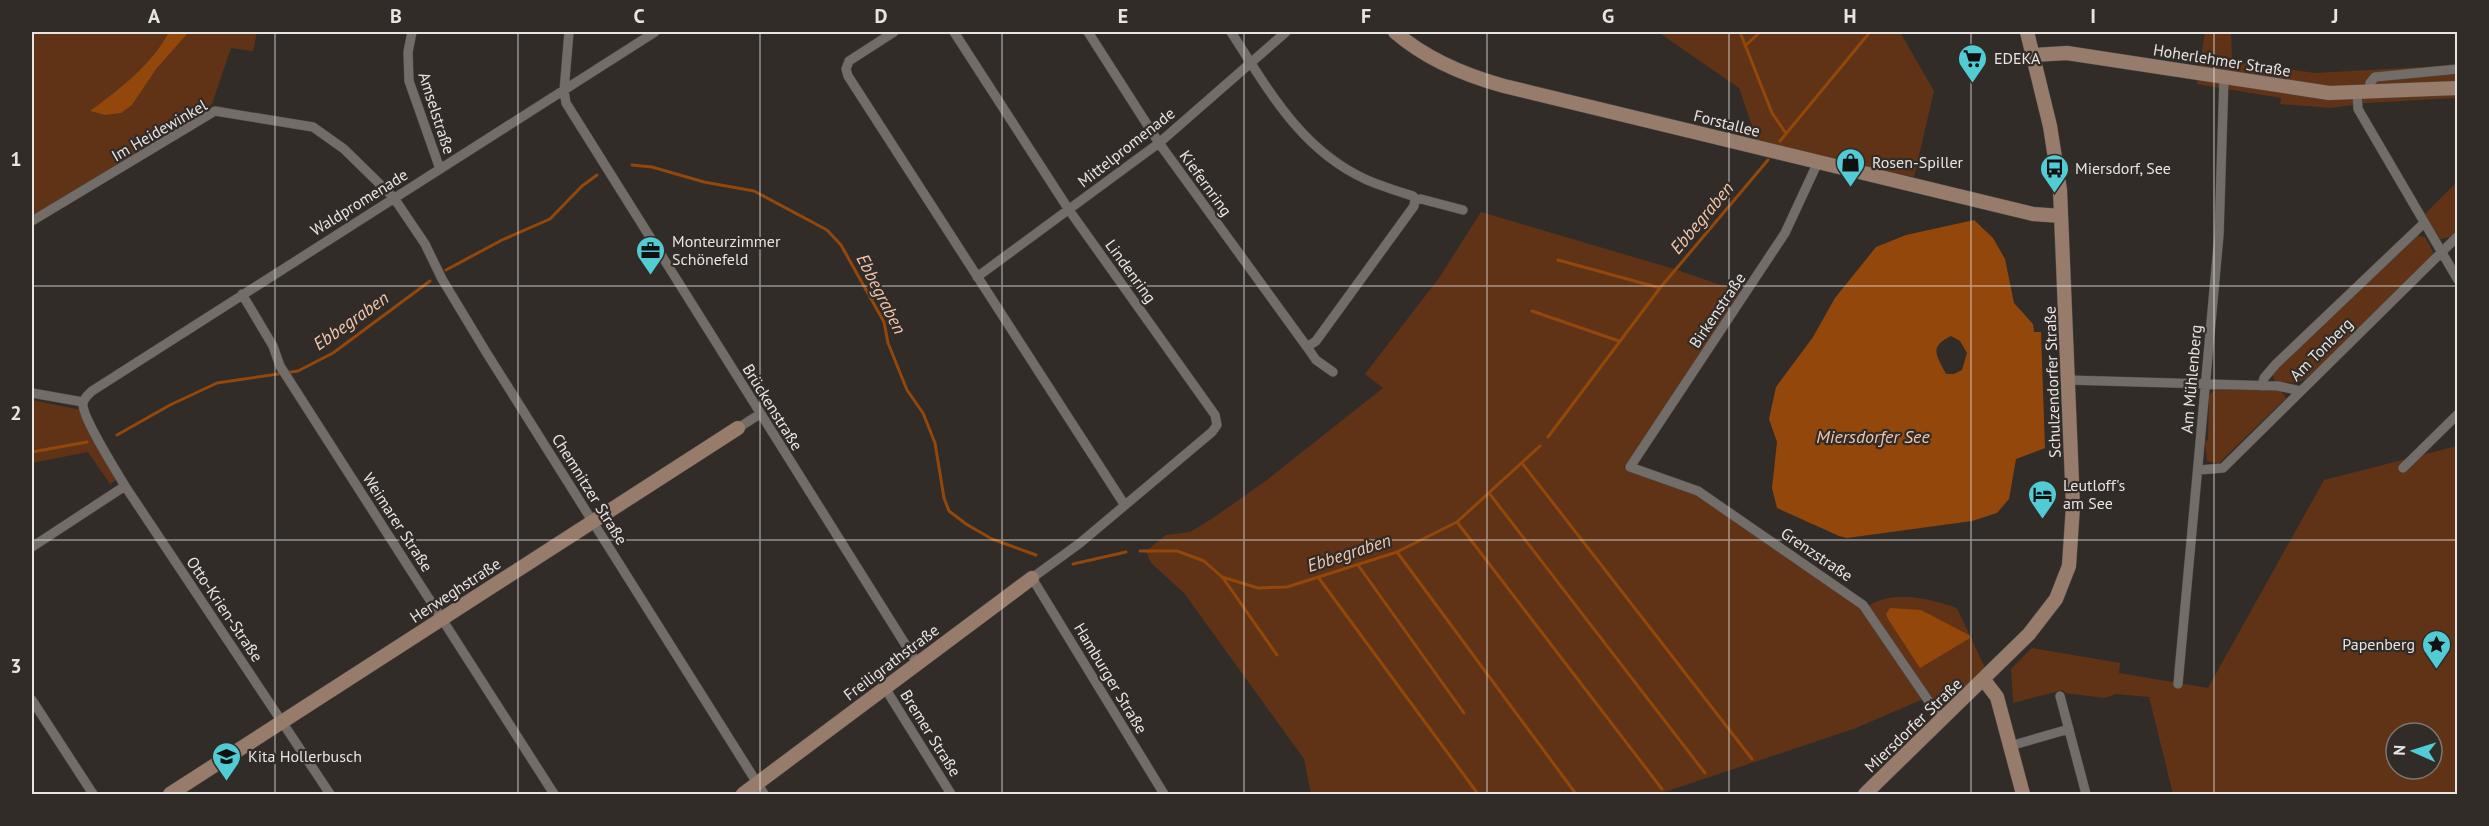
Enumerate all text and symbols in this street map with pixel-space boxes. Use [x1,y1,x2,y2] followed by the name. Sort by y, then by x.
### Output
[148,3,161,29] text: A
[390,3,402,29] text: B
[633,3,645,29] text: C
[875,3,888,29] text: D
[1118,3,1128,29] text: E
[1361,3,1371,29] text: F
[1602,3,1614,29] text: G
[1843,3,1857,29] text: H
[2090,3,2096,29] text: I
[2331,3,2338,29] text: J
[2152,39,2292,81] street label: Hoherlehmer Straße
[1957,42,1989,84] supermarket icon: EDEKA
[1994,48,2041,68] place label: EDEKA
[414,69,460,157] street label: Amselstraße
[108,94,210,165] street label: Im Heidewinkel
[1073,103,1179,191] street label: Mittelpromenade
[1692,105,1762,141] street label: Forstallee
[10,146,22,172] text: 1
[1175,146,1237,220] street label: Kiefernring
[1835,146,1867,188] shop icon: Rosen-Spiller
[1872,152,1964,172] place label: Rosen-Spiller
[2038,152,2070,194] bus stop icon: Miersdorf, See
[2075,158,2171,178] place label: Miersdorf, See
[307,164,411,240] street label: Waldpromenade
[1665,177,1738,258] water label: Ebbegraben
[672,231,781,269] place label: Monteurzimmer Schönefeld
[635,234,667,276] office icon: Monteurzimmer Schönefeld
[1101,235,1161,307] street label: Lindenring
[851,250,911,338] water label: Ebbegraben
[1685,269,1749,351] street label: Birkenstraße
[308,286,393,355] water label: Ebbegraben
[2039,306,2065,458] street label: Schulzendorfer Straße
[2285,313,2357,385] street label: Am Tonberg
[2176,324,2206,434] street label: Am Mühlenberg
[739,360,807,454] street label: Brückenstraße
[10,400,22,426] text: 2
[1816,425,1930,448] water label: Miersdorfer See
[548,430,632,548] street label: Chemnitzer Straße
[359,469,437,575] street label: Weimarer Straße
[2063,475,2126,513] place label: Leutloff's am See
[2026,478,2058,520] hotel icon: Leutloff's am See
[1777,523,1857,585] street label: Grenzstraße
[1304,528,1394,577] water label: Ebbegraben
[182,553,268,665] street label: Otto-Krien-Straße
[406,553,504,627] street label: Herweghstraße
[1070,619,1152,737] street label: Hamburger Straße
[839,620,943,704] street label: Freiligrathstraße
[2420,628,2452,670] place icon: Papenberg
[2342,634,2415,654] place label: Papenberg
[10,653,22,679] text: 3
[1860,674,1966,776] street label: Miersdorfer Straße
[896,686,966,780] street label: Bremer Straße
[2384,721,2444,781] north arrow
[211,740,243,782] school or university icon: Kita Hollerbusch
[2389,744,2409,756] text: N
[248,746,362,766] place label: Kita Hollerbusch

